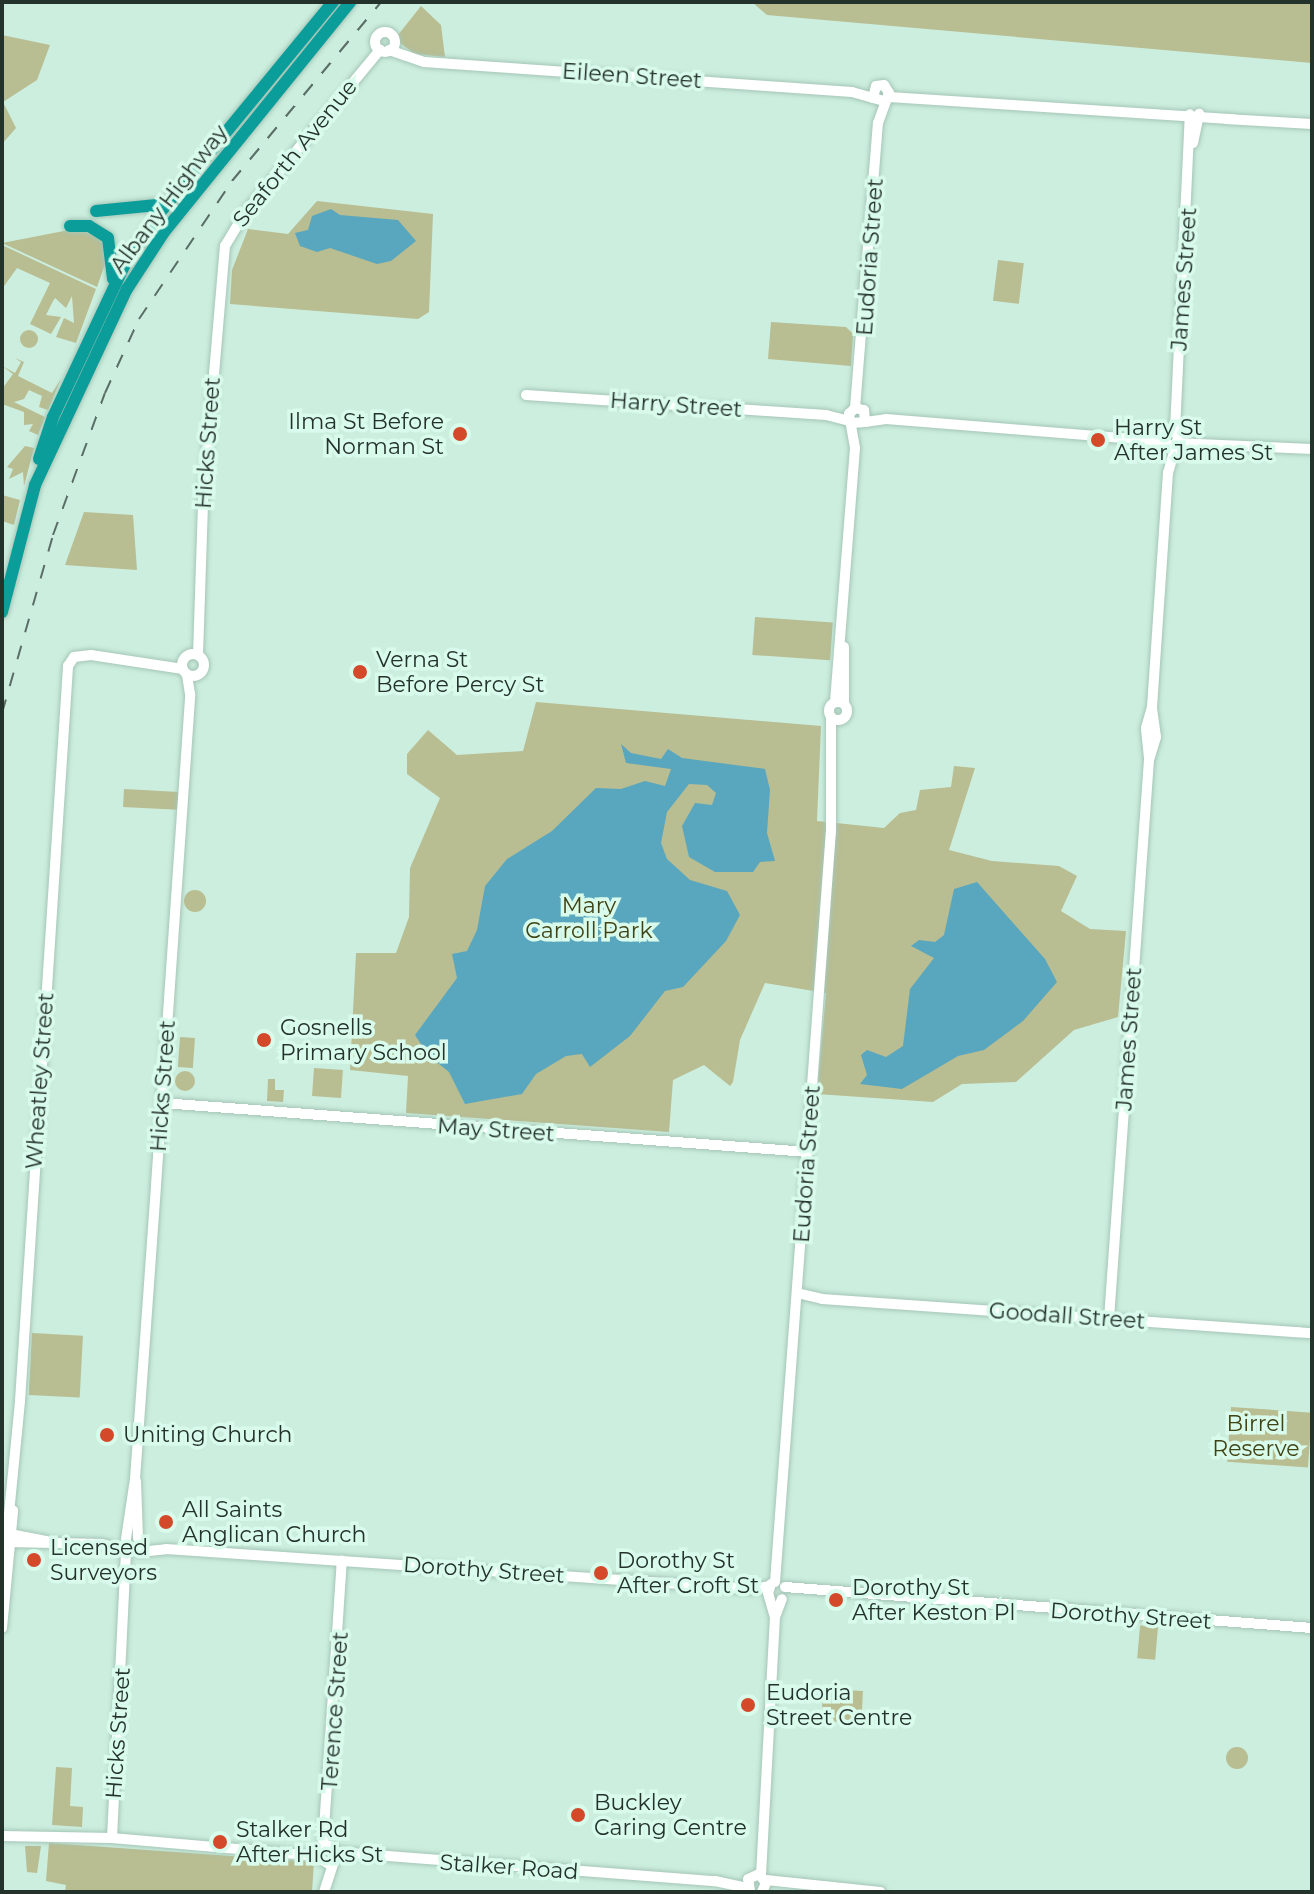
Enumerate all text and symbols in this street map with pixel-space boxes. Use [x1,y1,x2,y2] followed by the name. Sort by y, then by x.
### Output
[561,58,703,94] street label: Eileen Street
[227,74,363,232] street label: Seaforth Avenue
[105,120,233,278] street label: Albany Highway
[851,177,889,337] street label: Eudoria Street
[1166,206,1202,352] street label: James Street
[190,376,226,510] street label: Hicks Street
[609,387,743,423] street label: Harry Street
[288,408,444,460] place label: Ilma St Before Norman St
[1114,414,1273,466] place label: Harry St After James St
[451,425,469,443] marker: Ilma St Before Norman St
[1089,431,1107,449] marker: Harry St After James St
[376,646,544,698] place label: Verna St Before Percy St
[351,663,369,681] marker: Verna St Before Percy St
[525,892,653,944] park label: Mary Carroll Park
[1111,966,1147,1112] street label: James Street
[21,992,59,1170] street label: Wheatley Street
[280,1014,447,1066] place label: Gosnells Primary School
[145,1019,181,1153] street label: Hicks Street
[255,1031,273,1049] marker: Gosnells Primary School
[788,1084,826,1244] street label: Eudoria Street
[436,1113,556,1147] street label: May Street
[988,1297,1146,1335] street label: Goodall Street
[1212,1410,1300,1462] park label: Birrel Reserve
[123,1422,292,1448] place label: Uniting Church
[98,1426,116,1444] marker: Uniting Church
[182,1496,366,1548] place label: All Saints Anglican Church
[157,1513,175,1531] marker: All Saints Anglican Church
[50,1534,157,1586] place label: Licensed Surveyors
[617,1547,759,1598] place label: Dorothy St After Croft St
[25,1551,43,1569] marker: Licensed Surveyors
[402,1551,566,1589] street label: Dorothy Street
[592,1564,610,1582] marker: Dorothy St After Croft St
[852,1574,1015,1626] place label: Dorothy St After Keston Pl
[827,1591,845,1609] marker: Dorothy St After Keston Pl
[1049,1597,1213,1635] street label: Dorothy Street
[316,1631,354,1791] street label: Terence Street
[100,1666,136,1800] street label: Hicks Street
[766,1679,912,1730] place label: Eudoria Street Centre
[737,1694,759,1716] marker: Eudoria Street Centre
[594,1789,747,1840] place label: Buckley Caring Centre
[569,1806,587,1824] marker: Buckley Caring Centre
[236,1816,383,1868] place label: Stalker Rd After Hicks St
[211,1833,229,1851] marker: Stalker Rd After Hicks St
[439,1849,579,1885] street label: Stalker Road

